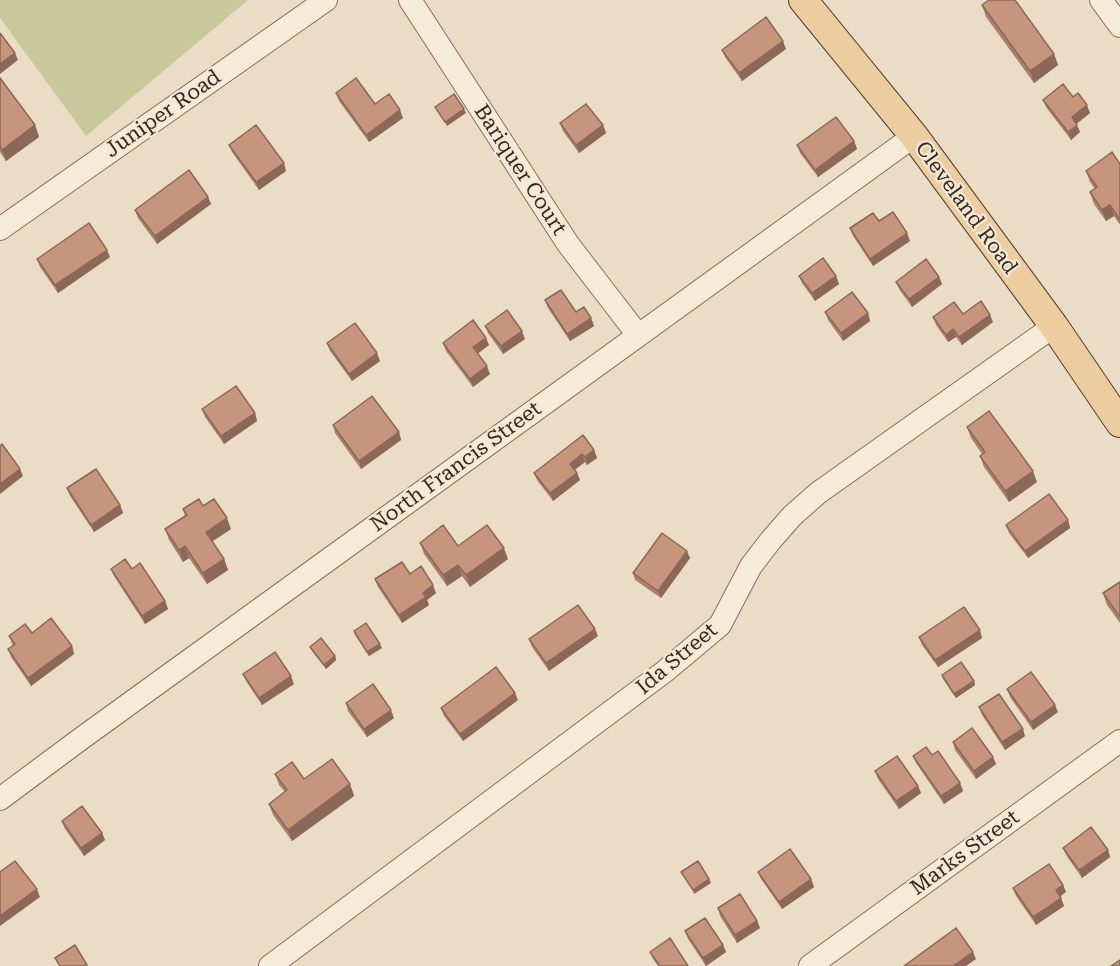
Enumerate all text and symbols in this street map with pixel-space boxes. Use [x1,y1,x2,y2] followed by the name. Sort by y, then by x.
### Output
[100,65,226,163] street label: Juniper Road
[468,100,572,240] street label: Bariquer Court
[909,137,1023,279] street label: Cleveland Road
[366,397,546,537] street label: North Francis Street
[631,618,723,700] street label: Ida Street
[906,805,1024,901] street label: Marks Street

